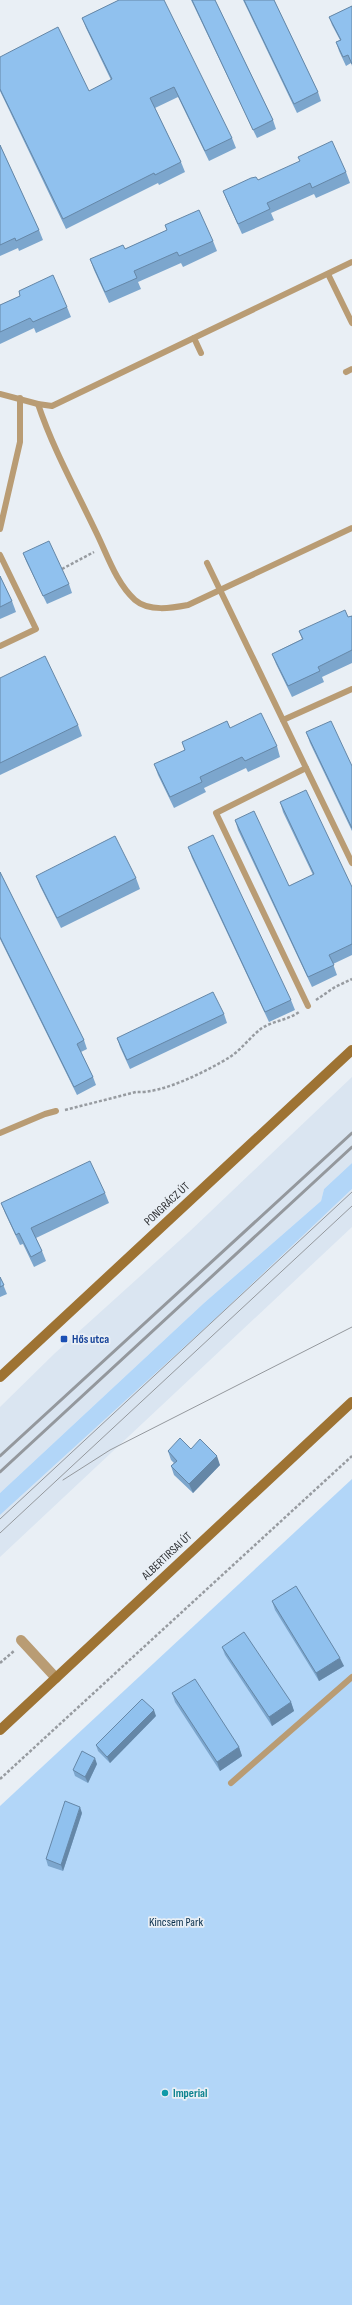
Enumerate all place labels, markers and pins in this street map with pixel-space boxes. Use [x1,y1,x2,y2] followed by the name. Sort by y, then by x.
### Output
[72,1332,109,1347] place label: Hős utca
[59,1334,69,1344] marker: Hős utca
[173,2086,207,2101] place label: Imperial
[160,2088,170,2098] marker: Imperial

